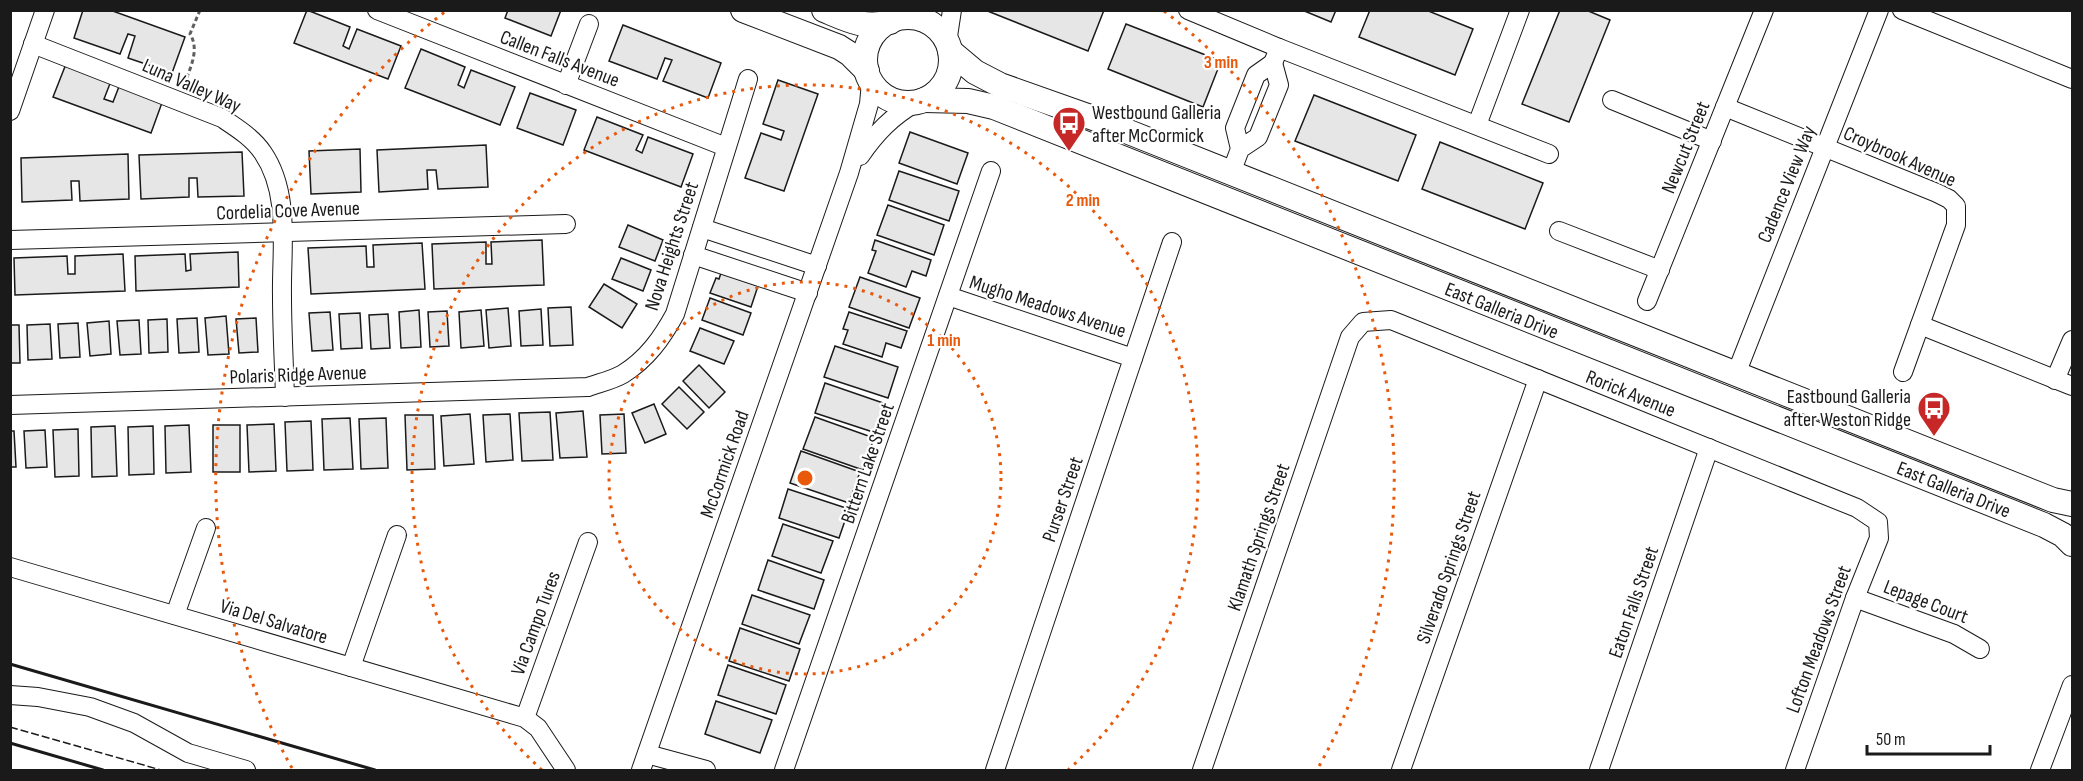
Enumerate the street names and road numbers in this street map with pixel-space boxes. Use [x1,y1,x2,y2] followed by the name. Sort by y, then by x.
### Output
[497,25,623,93] street label: Callen Falls Avenue
[139,54,245,118] street label: Luna Valley Way
[1657,98,1715,197] street label: Newcut Street
[1839,121,1960,192] street label: Croybrook Avenue
[1753,122,1821,246] street label: Cadence View Way
[640,179,704,314] street label: Nova Heights Street
[216,196,360,226] street label: Cordelia Cove Avenue
[967,270,1129,344] street label: Mugho Meadows Avenue
[1441,277,1562,345] street label: East Galleria Drive
[229,361,367,389] street label: Polaris Ridge Avenue
[1582,365,1679,423] street label: Rorick Avenue
[836,400,900,527] street label: Bittern Lake Street
[695,407,755,521] street label: McCormick Road
[1037,454,1089,545] street label: Purser Street
[1893,456,2014,524] street label: East Galleria Drive
[1222,460,1295,614] street label: Klamath Springs Street
[1412,488,1486,647] street label: Silverado Springs Street
[1604,543,1664,661] street label: Eaton Falls Street
[1781,562,1857,716] street label: Lofton Meadows Street
[506,568,566,679] street label: Via Campo Tures
[1880,575,1971,629] street label: Lepage Court
[217,594,330,650] street label: Via Del Salvatore

